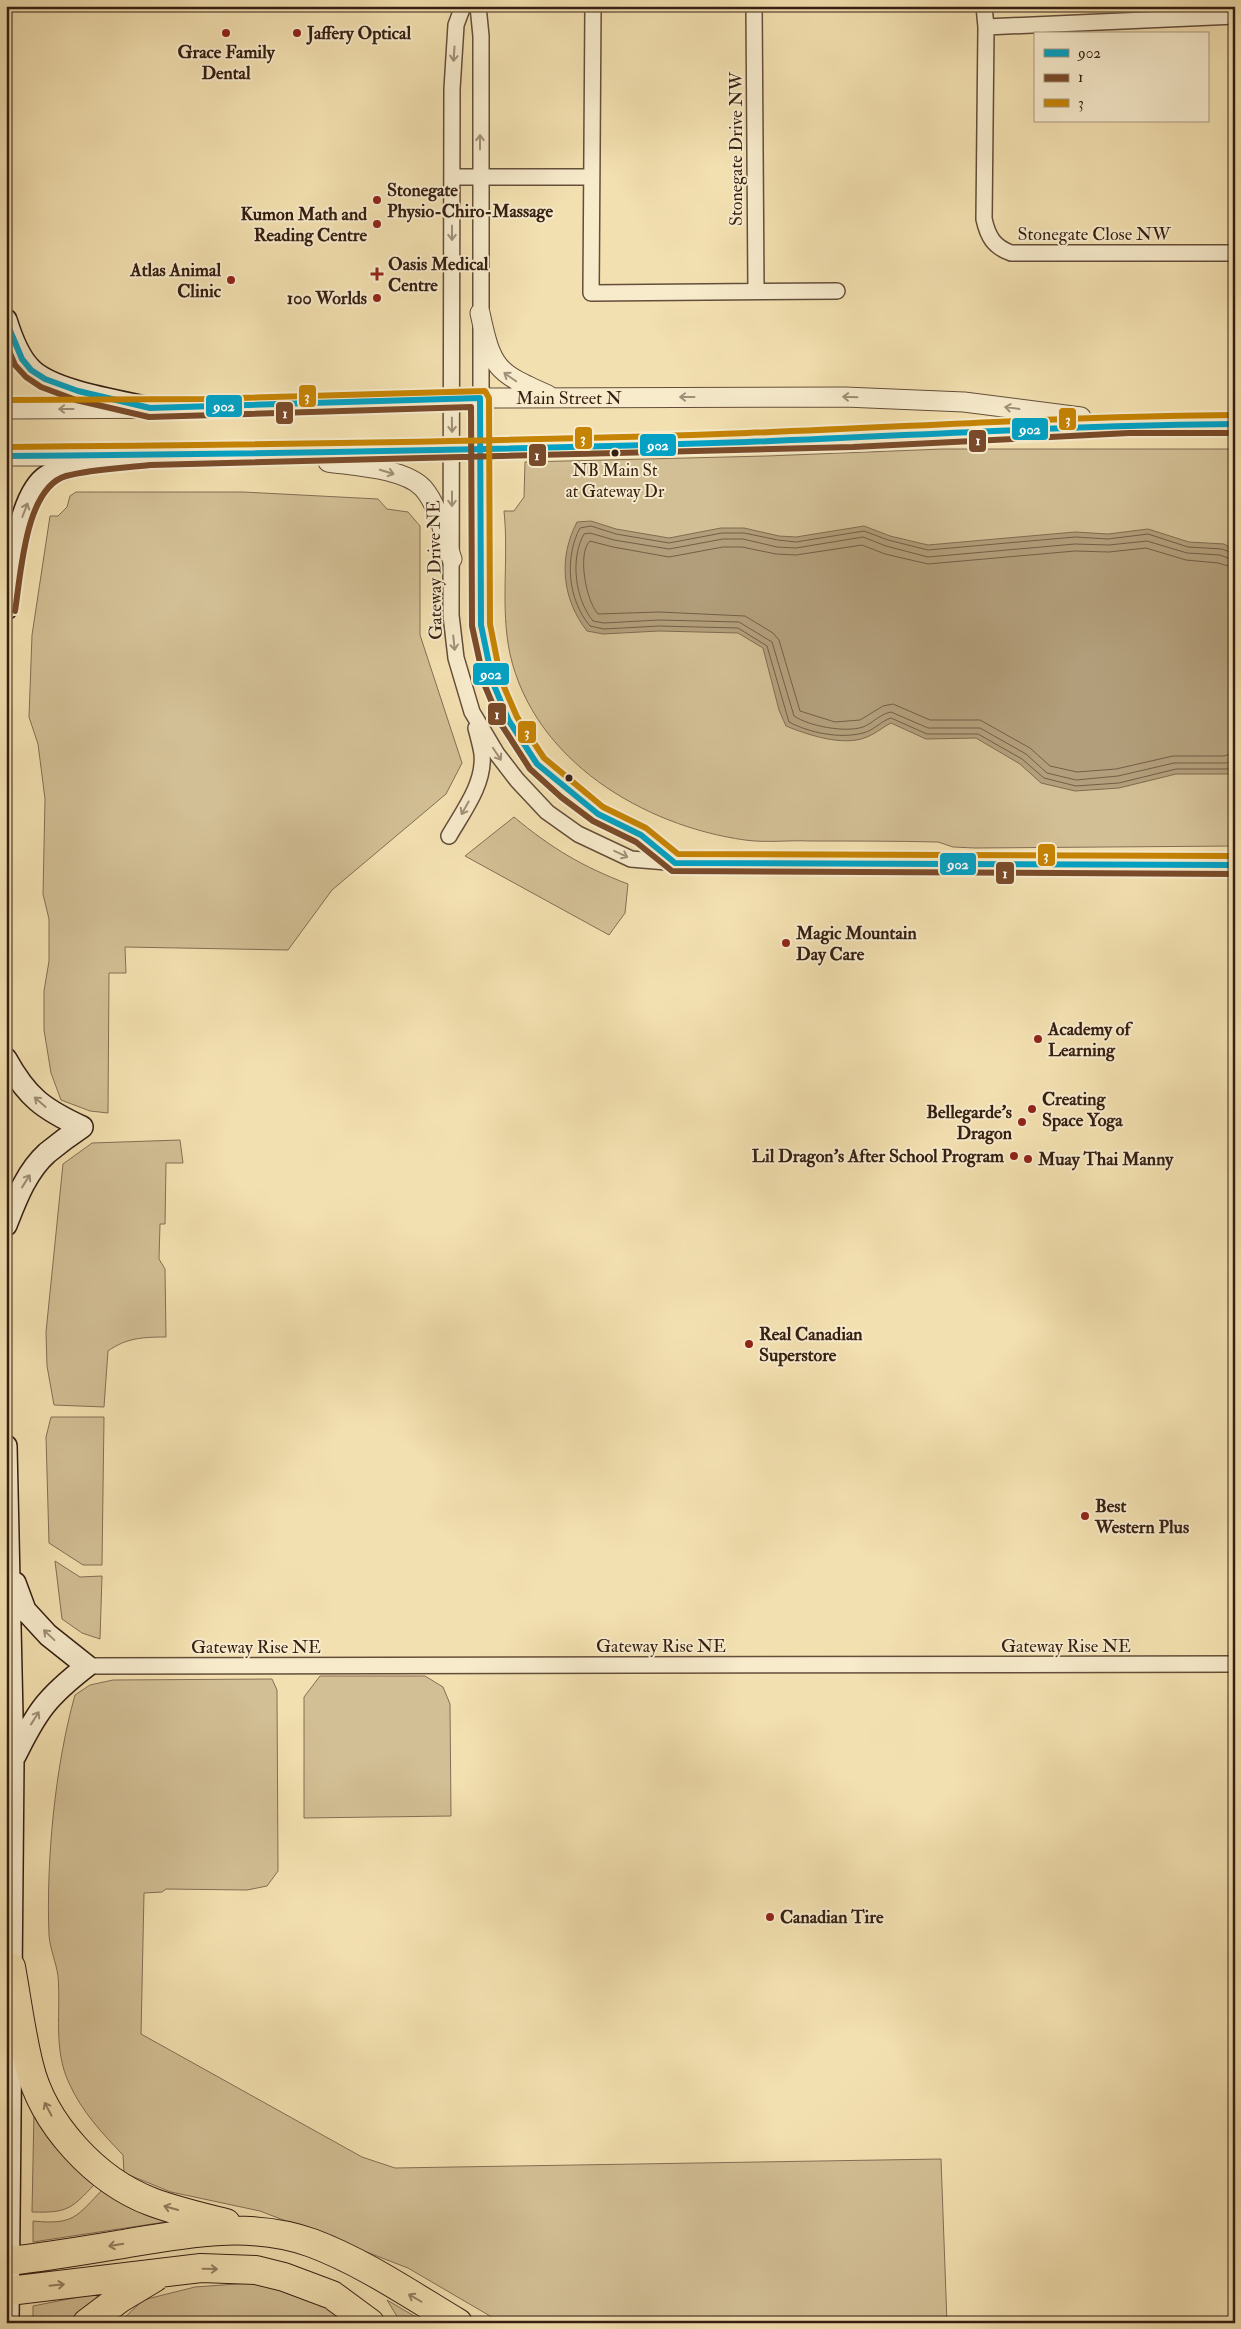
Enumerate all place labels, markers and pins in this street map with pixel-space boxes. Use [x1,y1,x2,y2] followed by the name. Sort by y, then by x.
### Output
[306,22,411,45] place label: Jaffery Optical
[220,27,232,39] marker: Grace Family Dental
[291,27,303,39] marker: Jaffery Optical
[177,41,276,85] place label: Grace Family Dental
[387,179,553,223] place label: Stonegate Physio-Chiro-Massage
[371,194,383,206] marker: Stonegate Physio-Chiro-Massage
[241,203,367,247] place label: Kumon Math and Reading Centre
[371,218,383,230] marker: Kumon Math and Reading Centre
[388,253,489,297] place label: Oasis Medical Centre
[129,259,222,303] place label: Atlas Animal Clinic
[370,267,384,281] marker: Oasis Medical Centre
[225,274,237,286] marker: Atlas Animal Clinic
[287,287,367,310] place label: 100 Worlds
[371,292,383,304] marker: 100 Worlds
[610,448,620,458] marker: NB Main St at Gateway Dr
[566,460,665,503] place label: NB Main St at Gateway Dr
[564,773,574,783] unlabelled marker
[795,922,918,966] place label: Magic Mountain Day Care
[780,937,792,949] marker: Magic Mountain Day Care
[1047,1018,1134,1062] place label: Academy of Learning
[1032,1033,1044,1045] marker: Academy of Learning
[1042,1088,1123,1132] place label: Creating Space Yoga
[926,1101,1013,1145] place label: Bellegarde's Dragon
[1026,1103,1038,1115] marker: Creating Space Yoga
[1016,1116,1028,1128] marker: Bellegarde's Dragon
[752,1145,1005,1168] place label: Lil Dragon's After School Program
[1037,1148,1174,1171] place label: Muay Thai Manny
[1008,1150,1020,1162] marker: Lil Dragon's After School Program
[1022,1153,1034,1165] marker: Muay Thai Manny
[759,1323,863,1367] place label: Real Canadian Superstore
[743,1338,755,1350] marker: Real Canadian Superstore
[1094,1495,1189,1539] place label: Best Western Plus
[1079,1510,1091,1522] marker: Best Western Plus
[780,1906,884,1929] place label: Canadian Tire
[764,1911,776,1923] marker: Canadian Tire

